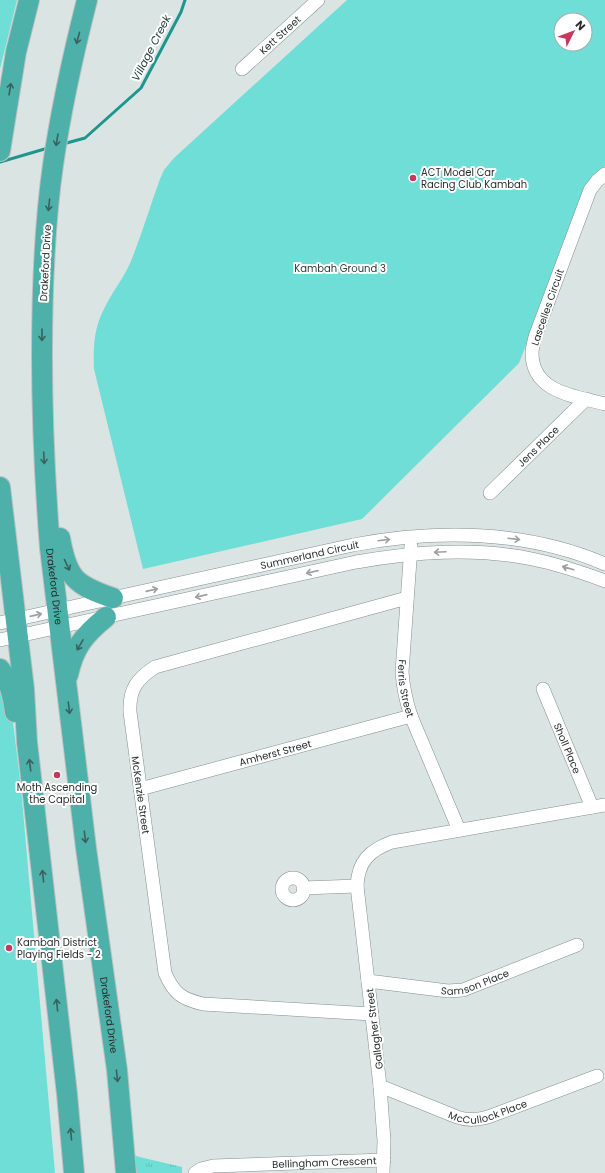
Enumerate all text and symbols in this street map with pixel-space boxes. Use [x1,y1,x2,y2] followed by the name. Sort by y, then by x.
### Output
[127,11,175,84] water label: Village Creek
[256,12,304,58] street label: Kett Street
[553,12,593,52] north arrow
[572,17,589,34] text: N
[73,31,81,44] one-way arrow
[6,83,14,96] one-way arrow
[53,133,61,146] one-way arrow
[421,165,527,192] place label: ACT Model Car Racing Club Kambah
[408,173,418,183] marker: ACT Model Car Racing Club Kambah
[45,198,52,211] one-way arrow
[36,224,55,302] street label: Drakeford Drive
[294,261,386,276] park label: Kambah Ground 3
[527,267,568,347] street label: Lascelles Circuit
[38,328,46,341] one-way arrow
[514,423,562,470] street label: Jens Place
[40,451,48,464] one-way arrow
[507,535,520,543] one-way arrow
[377,536,390,544] one-way arrow
[259,537,360,573] street label: Summerland Circuit
[42,547,66,626] street label: Drakeford Drive
[434,548,447,556] one-way arrow
[64,559,71,571] one-way arrow
[562,564,575,571] one-way arrow
[305,568,318,576] one-way arrow
[145,585,158,593] one-way arrow
[195,593,208,601] one-way arrow
[30,610,43,618] one-way arrow
[75,638,83,650] one-way arrow
[394,659,418,720] street label: Ferris Street
[65,701,73,714] one-way arrow
[550,721,584,776] street label: Sholl Place
[238,736,313,770] street label: Amherst Street
[128,755,153,835] street label: McKenzie Street
[26,759,34,772] one-way arrow
[52,770,62,780] marker: Moth Ascending the Capital
[17,780,97,807] place label: Moth Ascending the Capital
[81,830,89,843] one-way arrow
[39,870,47,883] one-way arrow
[17,935,101,962] place label: Kambah District Playing Fields - 2
[4,943,14,953] marker: Kambah District Playing Fields - 2
[440,966,511,999] street label: Samson Place
[96,976,122,1054] street label: Drakeford Drive
[362,987,387,1070] street label: Gallagher Street
[53,999,61,1012] one-way arrow
[114,1069,121,1082] one-way arrow
[446,1096,529,1128] street label: McCullock Place
[67,1128,74,1141] one-way arrow
[272,1153,377,1172] street label: Bellingham Crescent

